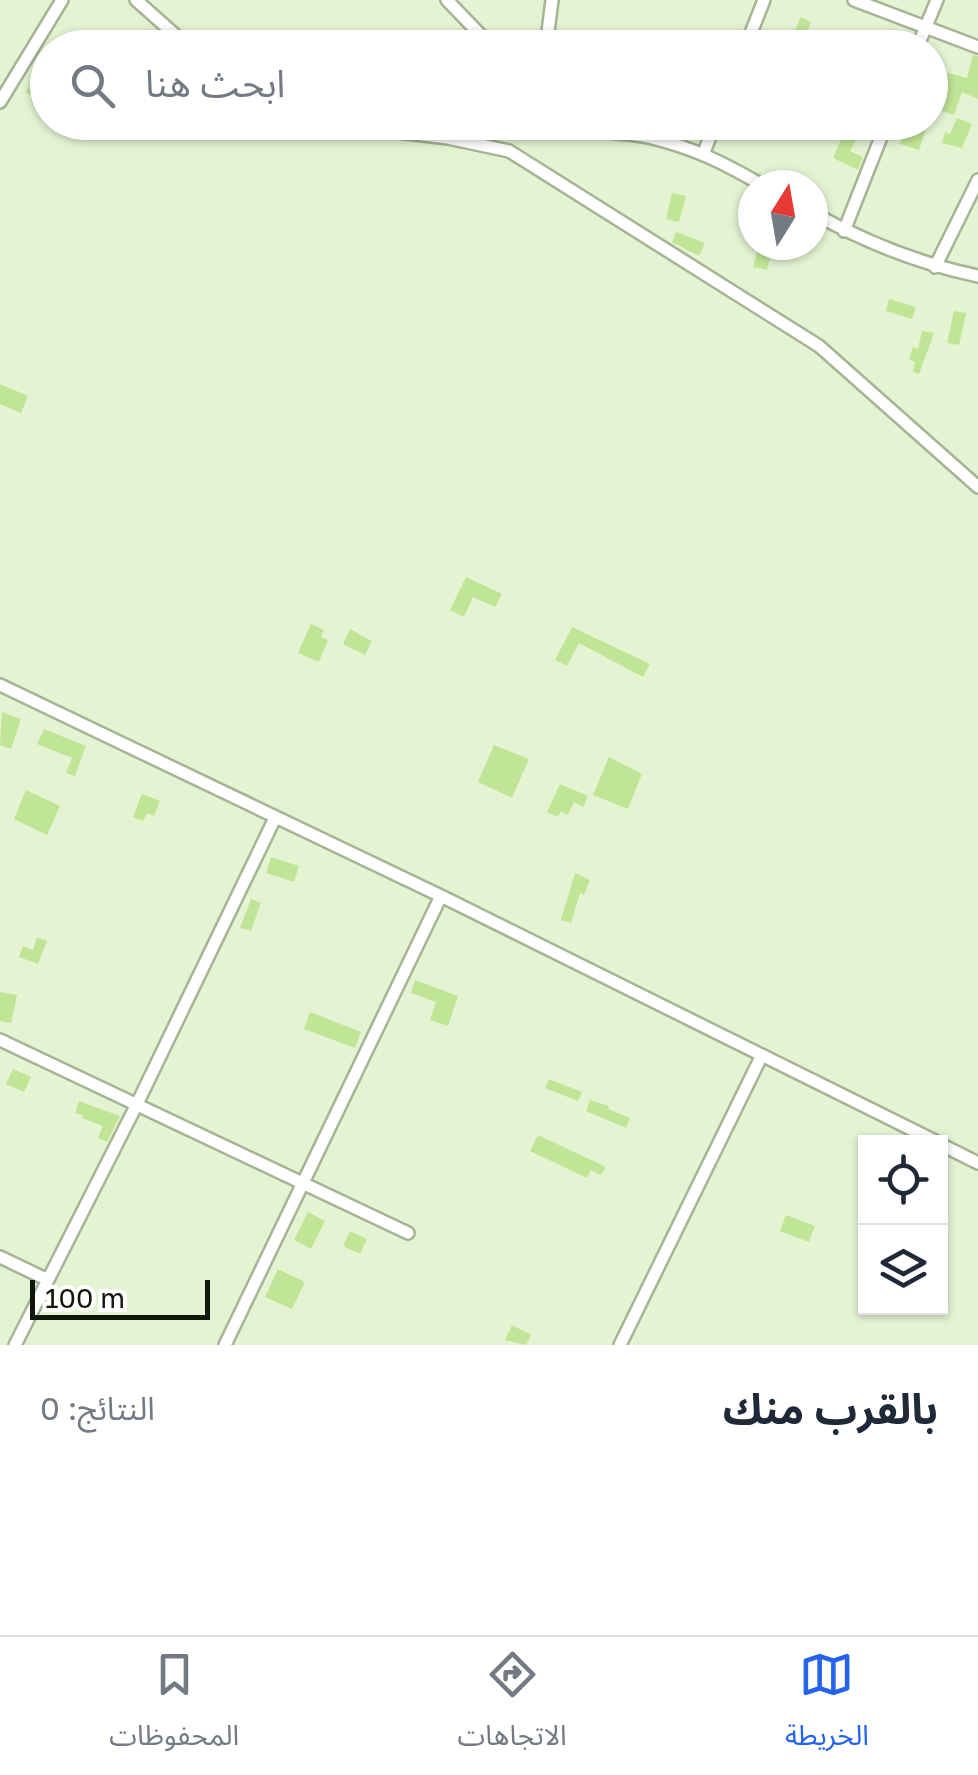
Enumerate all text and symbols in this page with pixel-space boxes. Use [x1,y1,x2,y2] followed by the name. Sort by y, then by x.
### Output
[30,30,948,140] search box
[65,58,120,113] icon: search
[145,60,285,105] text: ابحث هنا
[738,170,828,260] north arrow
[858,1135,948,1315] map controls
[858,1135,948,1225] button: locate
[858,1225,948,1315] button: layers
[30,1275,210,1320] scale bar
[45,1281,125,1314] text: 100 m
[723,1383,938,1433] text: بالقرب منك
[40,1389,155,1427] text: النتائج: 0
[109,1647,239,1766] tab: المحفوظات
[457,1647,567,1766] tab: الاتجاهات
[785,1647,869,1766] tab: الخريطة

